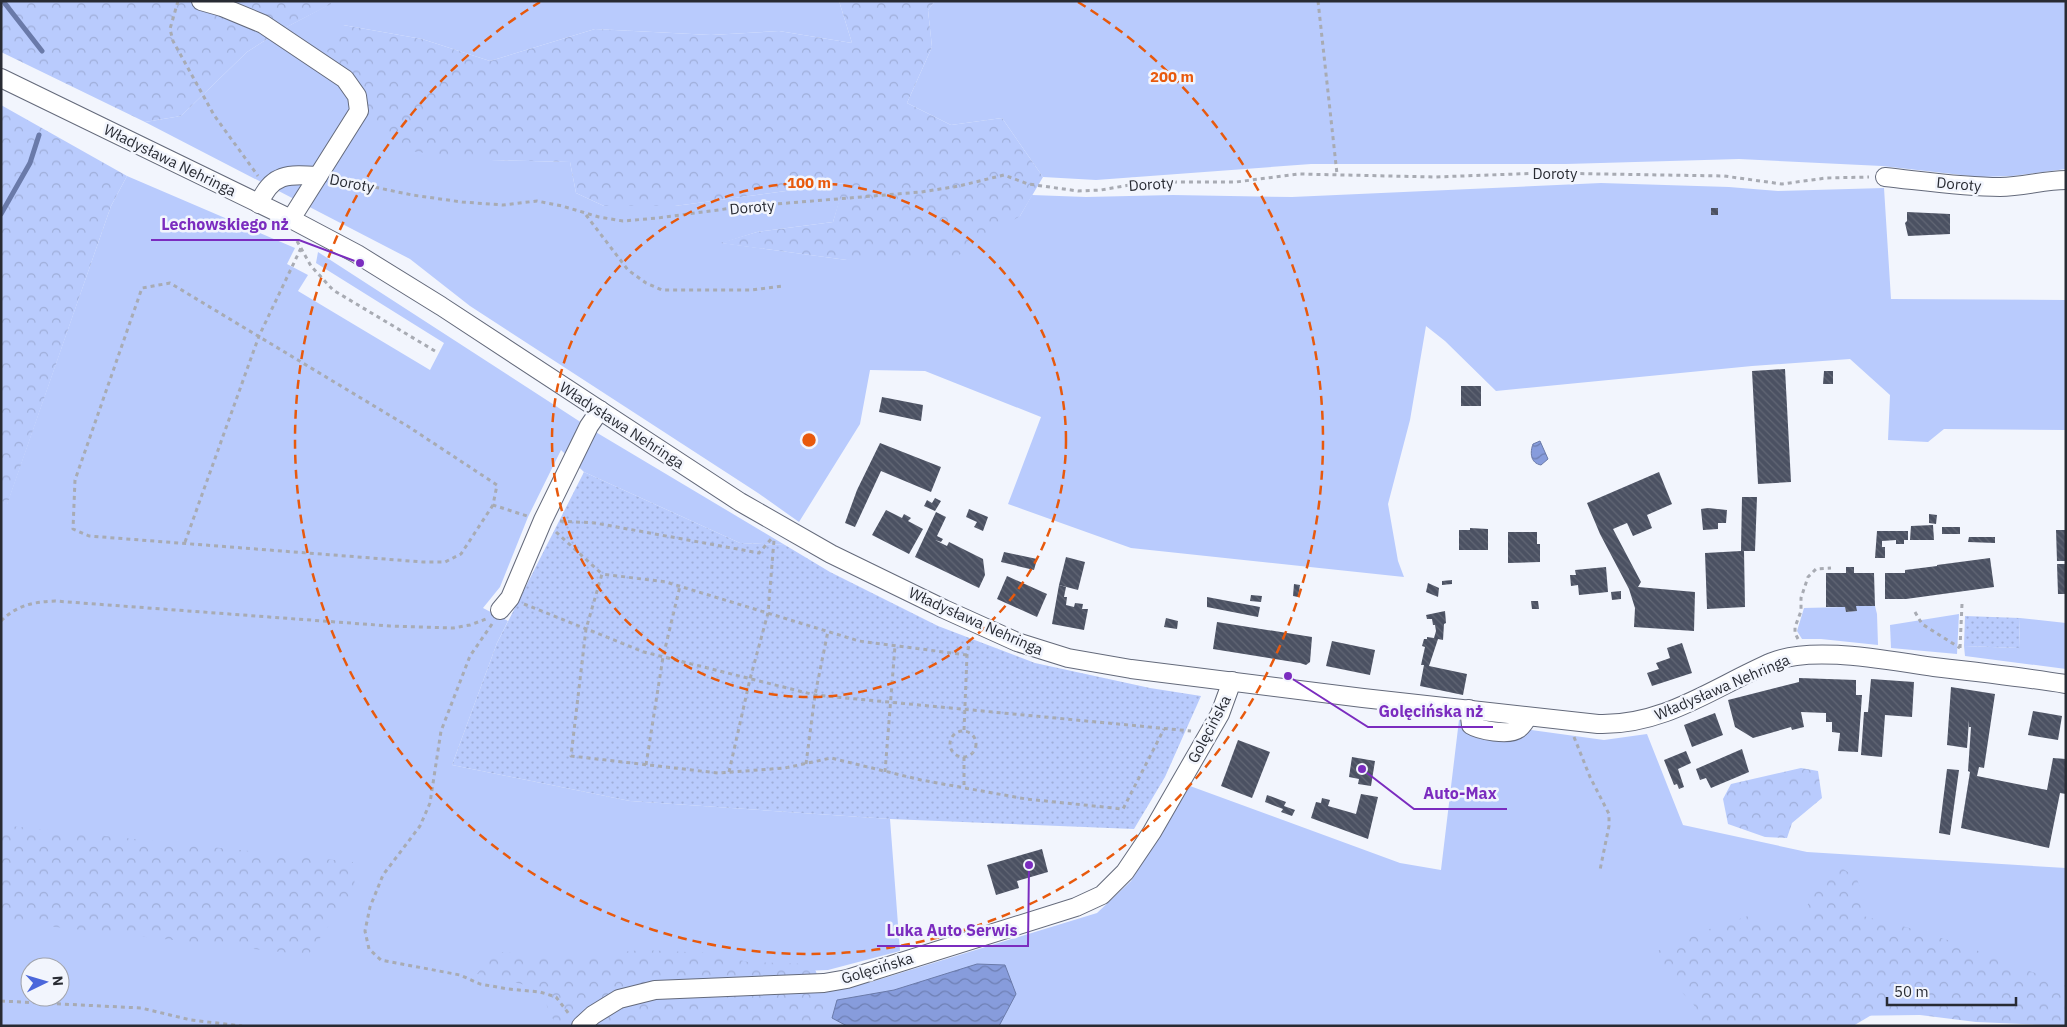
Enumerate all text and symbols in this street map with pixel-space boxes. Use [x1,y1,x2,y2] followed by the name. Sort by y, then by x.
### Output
[1150,67,1194,86] text: 200 m
[101,120,239,200] street label: Władysława Nehringa
[1532,164,1578,183] street label: Doroty
[328,169,376,197] street label: Doroty
[787,173,831,192] text: 100 m
[1128,173,1175,195] street label: Doroty
[1936,173,1983,195] street label: Doroty
[729,196,776,218] street label: Doroty
[151,209,299,240] callout: Lechowskiego nż
[161,214,289,234] text: Lechowskiego nż
[556,378,688,472] street label: Władysława Nehringa
[800,431,818,449] centre of rings
[906,583,1046,659] street label: Władysława Nehringa
[1652,650,1792,724] street label: Władysława Nehringa
[1183,692,1235,766] street label: Golęcińska
[1368,696,1493,727] callout: Golęcińska nż
[1379,701,1483,721] text: Golęcińska nż
[1414,778,1507,809] callout: Auto-Max
[1423,783,1497,803] text: Auto-Max
[877,915,1028,946] callout: Luka Auto Serwis
[886,920,1018,940] text: Luka Auto Serwis
[839,948,915,988] street label: Golęcińska
[20,957,70,1007] north arrow
[1887,974,2016,1006] scale bar
[49,975,67,987] text: N
[1894,982,1929,1001] text: 50 m

